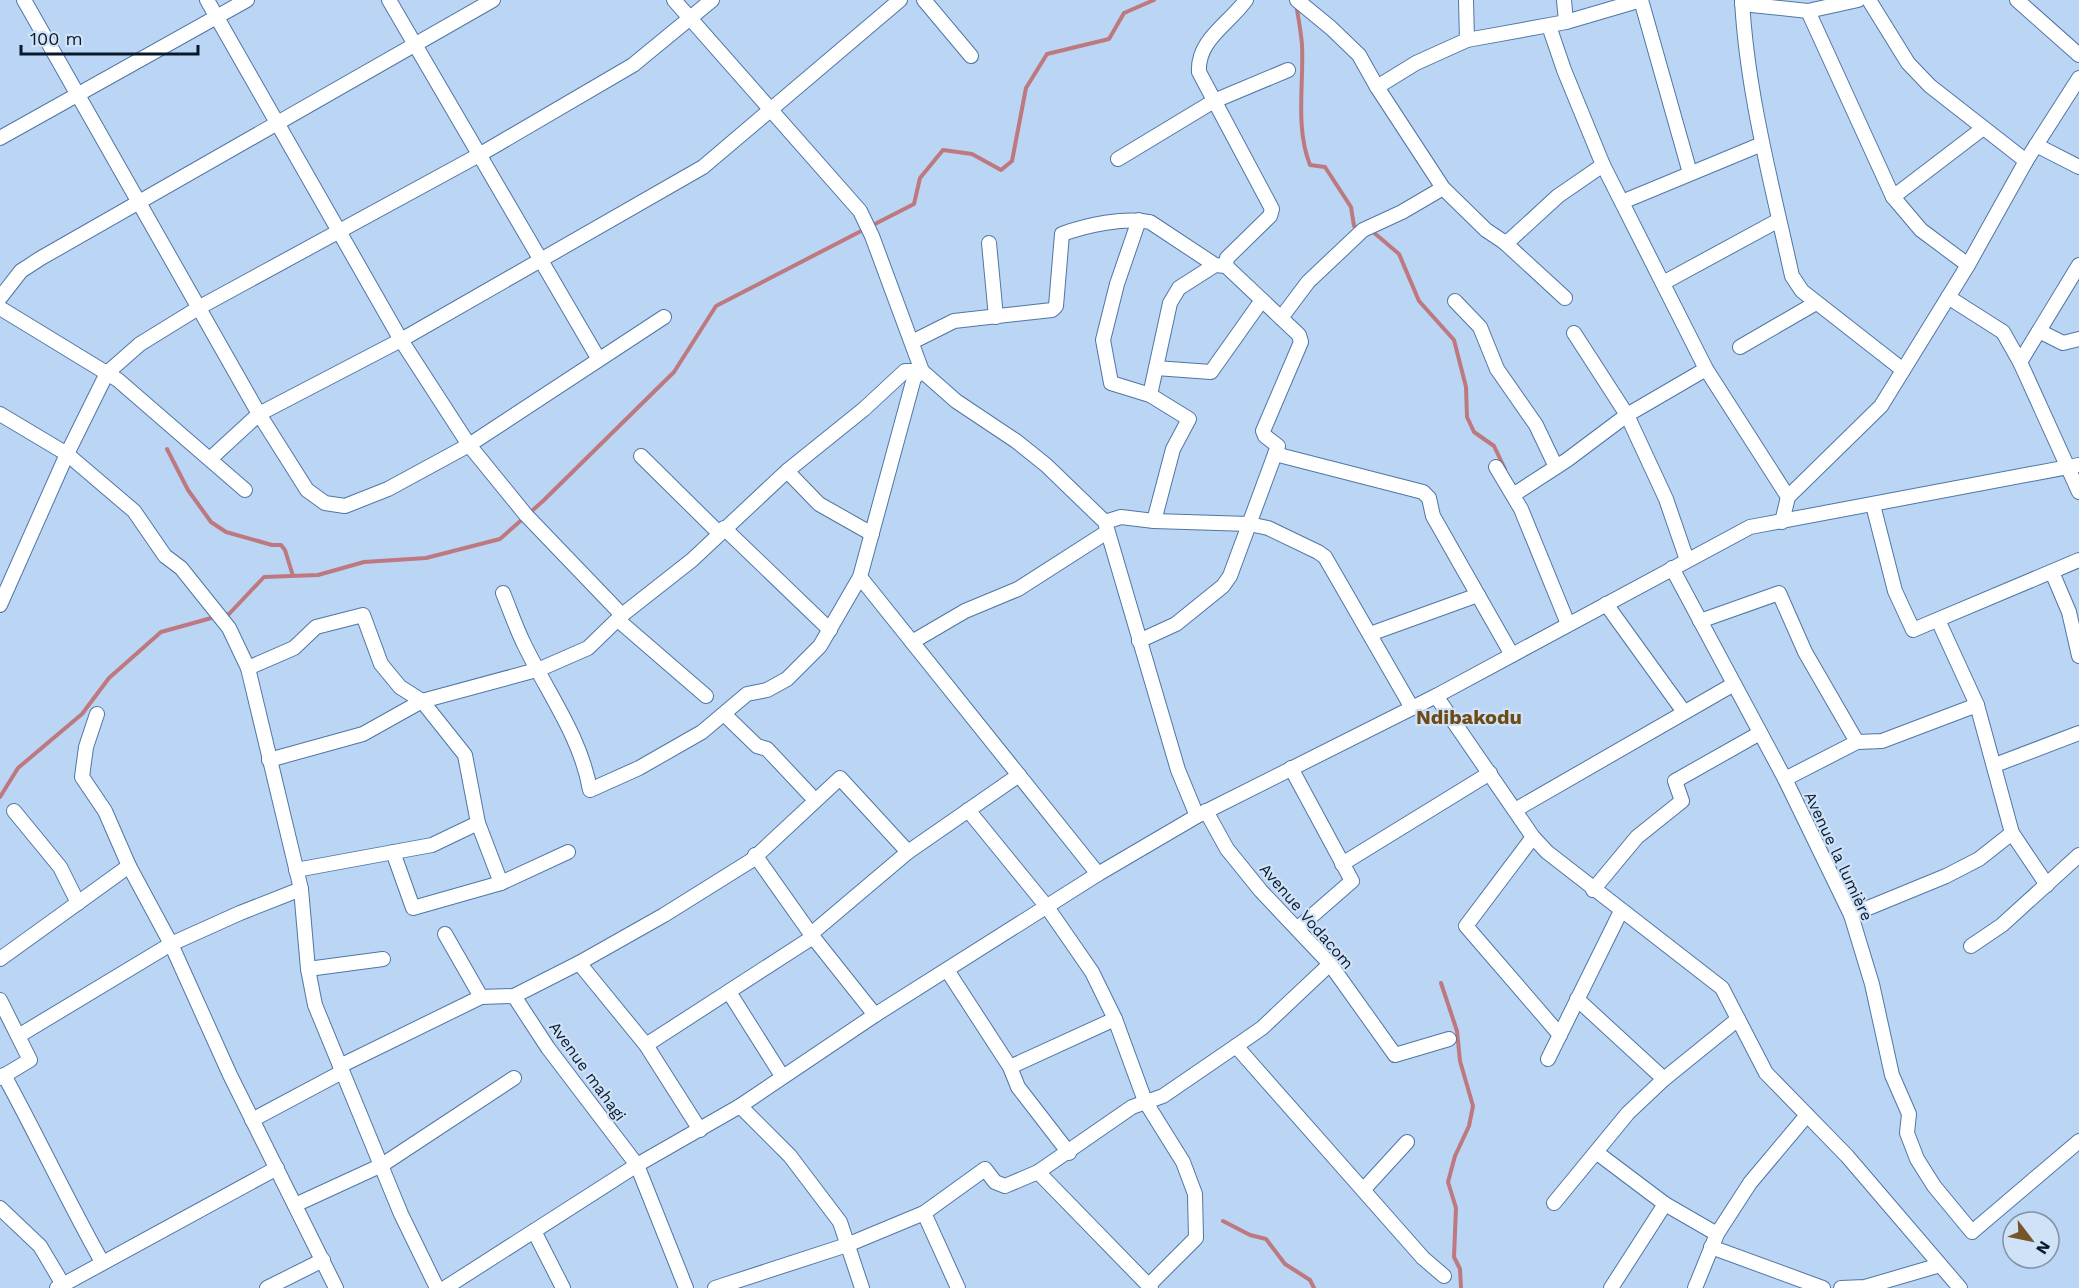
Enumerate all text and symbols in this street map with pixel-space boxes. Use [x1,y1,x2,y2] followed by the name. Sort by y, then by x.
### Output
[21,18,198,56] scale bar
[30,28,83,49] text: 100 m
[1416,705,1522,729] district label: Ndibakodu
[1800,789,1877,924] street label: Avenue la lumière
[1256,860,1358,973] street label: Avenue Vodacom
[545,1018,630,1125] street label: Avenue mahagi
[2001,1210,2061,1270] north arrow
[2032,1238,2054,1258] text: N

